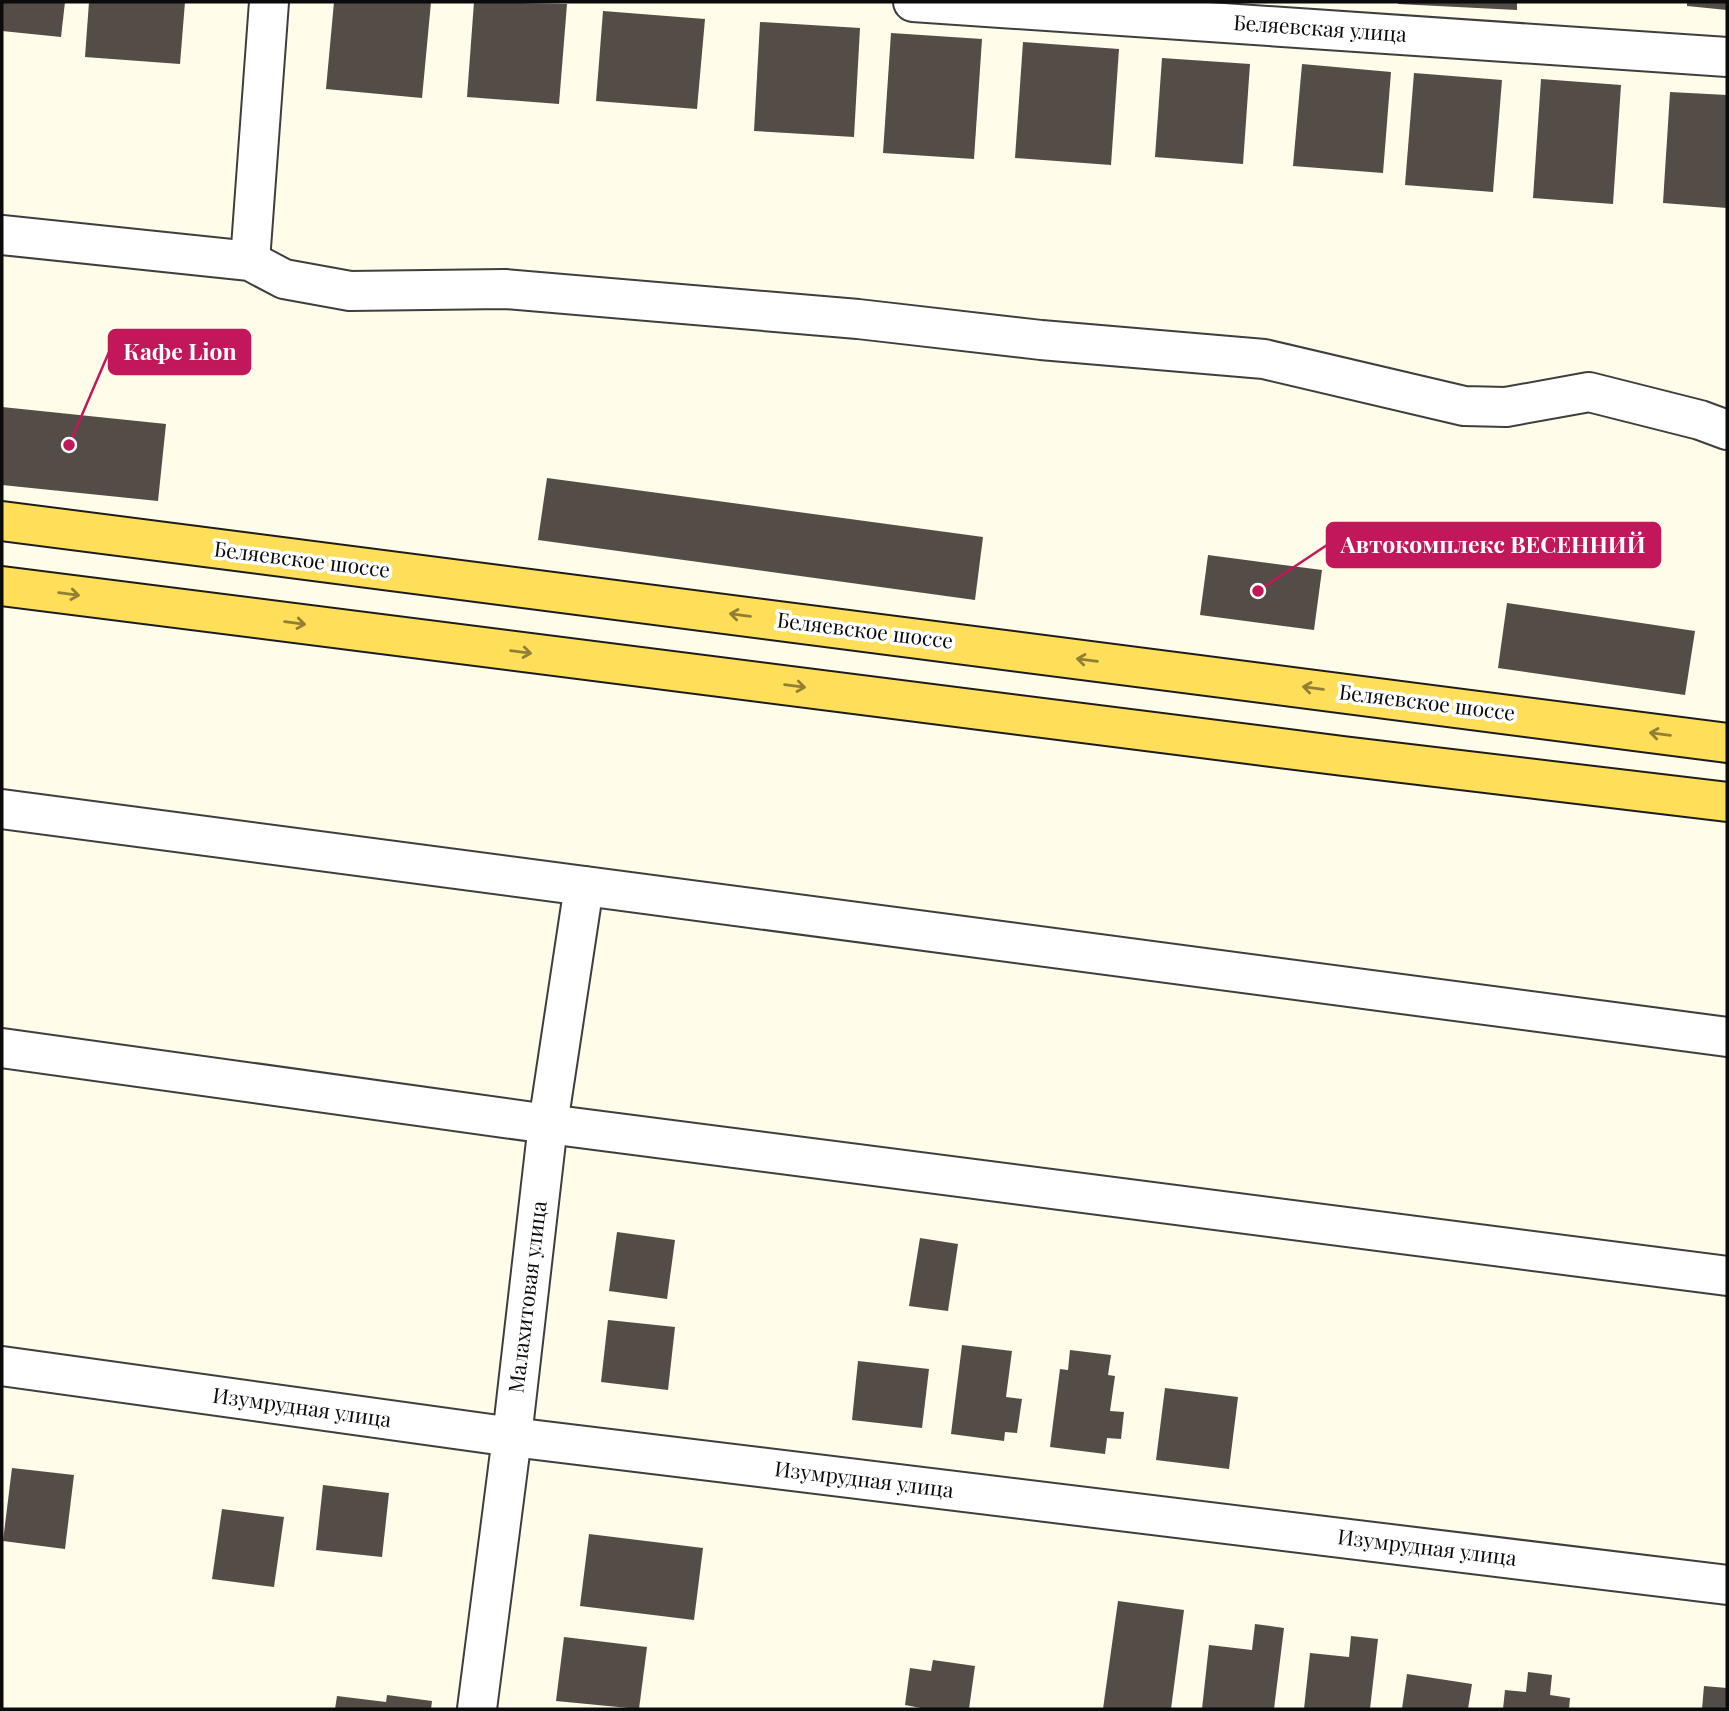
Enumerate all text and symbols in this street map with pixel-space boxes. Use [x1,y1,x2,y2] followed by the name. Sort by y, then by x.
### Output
[1233,7,1408,47] street label: Беляевская улица
[109,330,250,374] callout: Кафе Lion
[123,335,237,366] text: Кафе Lion
[1327,523,1660,567] callout: Автокомплекс ВЕСЕННИЙ
[1340,528,1646,559] text: Автокомплекс ВЕСЕННИЙ
[213,533,392,583] street label: Беляевское шоссе
[58,588,80,601] one-way arrow
[776,604,955,654] street label: Беляевское шоссе
[729,609,752,622] one-way arrow
[283,616,306,629] one-way arrow
[509,645,532,658] one-way arrow
[1076,653,1099,666] one-way arrow
[1338,676,1517,726] street label: Беляевское шоссе
[783,680,806,693] one-way arrow
[1302,682,1324,695] one-way arrow
[1649,727,1671,740] one-way arrow
[500,1199,552,1394] street label: Малахитовая улица
[211,1380,394,1432] street label: Изумрудная улица
[773,1453,956,1503] street label: Изумрудная улица
[1336,1521,1519,1571] street label: Изумрудная улица

